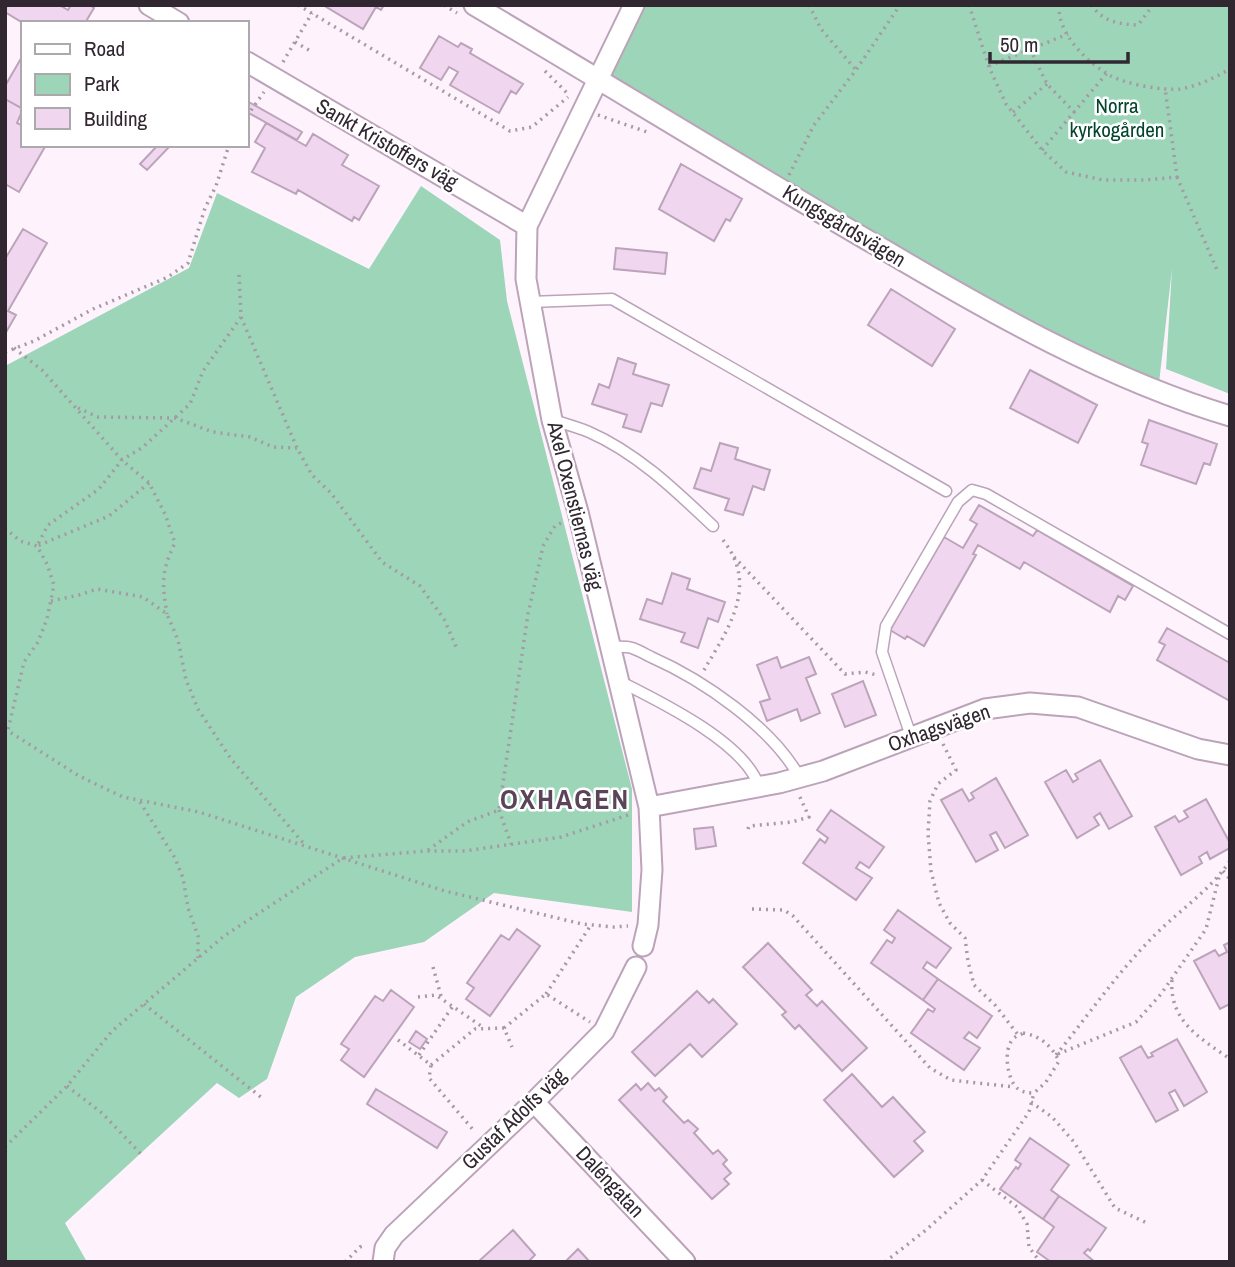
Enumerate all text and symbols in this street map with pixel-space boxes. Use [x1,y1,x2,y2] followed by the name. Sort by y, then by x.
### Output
[21,21,248,147] legend
[990,21,1128,65] scale bar
[1000,30,1038,59] text: 50 m
[84,34,125,63] text: Road
[84,69,120,98] text: Park
[311,91,464,196] street label: Sankt Kristoffers väg
[1070,91,1164,144] park label: Norra kyrkogården
[84,104,148,133] text: Building
[777,177,911,274] street label: Kungsgårdsvägen
[540,417,611,594] street label: Axel Oxenstiernas väg
[884,697,994,759] street label: Oxhagsvägen
[500,780,630,818] district label: OXHAGEN
[455,1061,573,1176] street label: Gustaf Adolfs väg
[570,1140,651,1224] street label: Daléngatan

